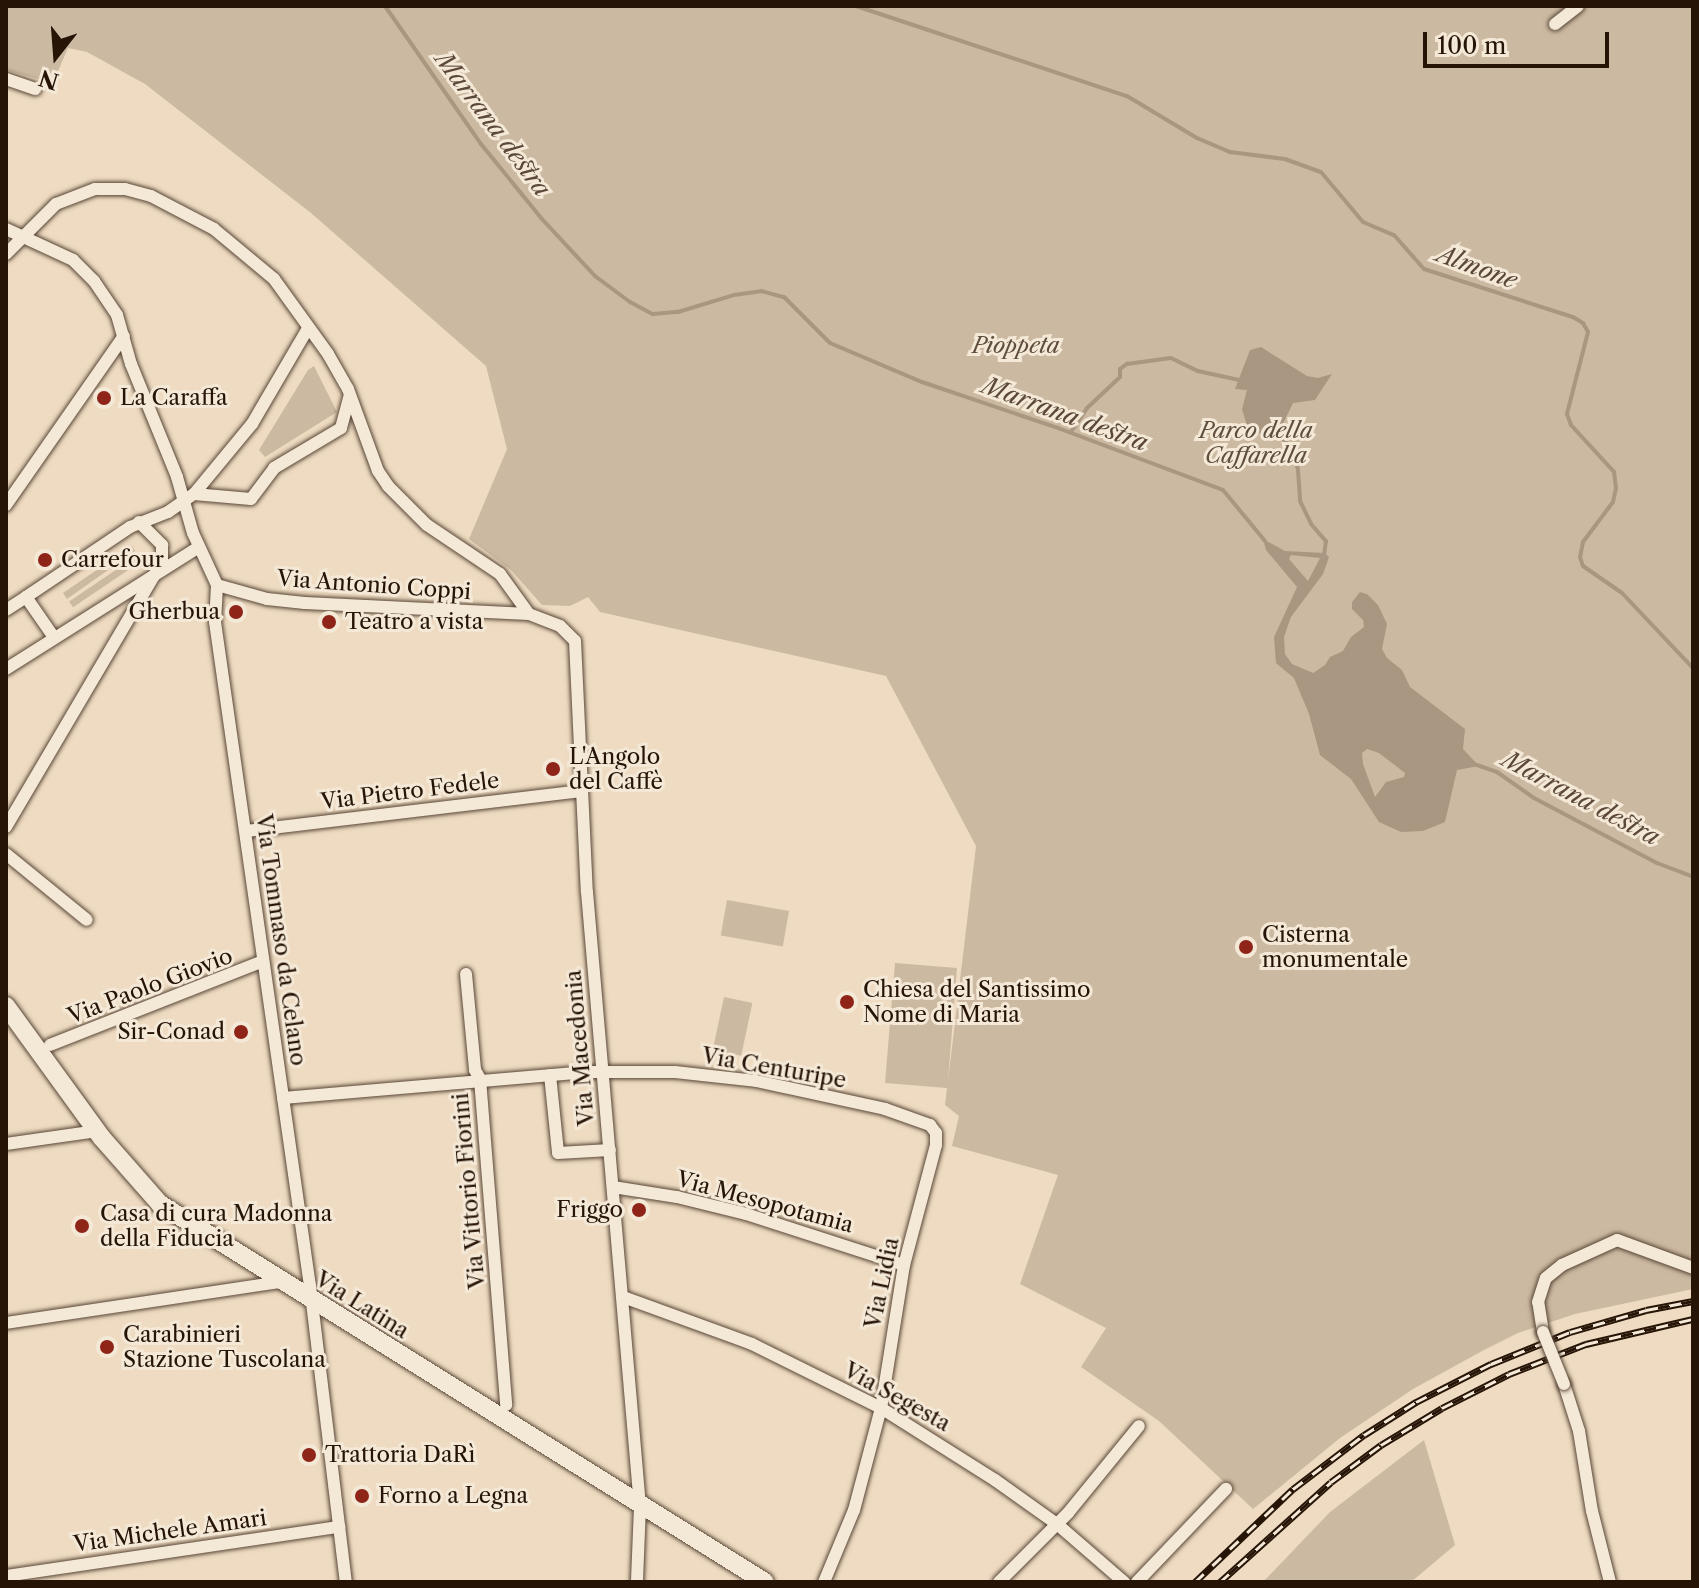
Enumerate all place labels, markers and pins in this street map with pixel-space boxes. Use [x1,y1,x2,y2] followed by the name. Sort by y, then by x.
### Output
[120,385,228,411] place label: La Caraffa
[95,389,113,407] marker: La Caraffa
[61,547,164,573] place label: Carrefour
[36,551,54,569] marker: Carrefour
[128,599,220,625] place label: Gherbua
[227,603,245,621] marker: Gherbua
[345,609,484,635] place label: Teatro a vista
[320,613,338,631] marker: Teatro a vista
[569,743,663,794] place label: L'Angolo del Caffè
[544,760,562,778] marker: L'Angolo del Caffè
[1262,921,1408,972] place label: Cisterna monumentale
[1237,938,1255,956] marker: Cisterna monumentale
[863,976,1091,1028] place label: Chiesa del Santissimo Nome di Maria
[838,993,856,1011] marker: Chiesa del Santissimo Nome di Maria
[117,1019,225,1045] place label: Sir-Conad
[232,1023,250,1041] marker: Sir-Conad
[556,1197,623,1223] place label: Friggo
[100,1200,333,1252] place label: Casa di cura Madonna della Fiducia
[630,1201,648,1219] marker: Friggo
[71,1215,93,1237] marker: Casa di cura Madonna della Fiducia
[123,1321,326,1372] place label: Carabinieri Stazione Tuscolana
[98,1338,116,1356] marker: Carabinieri Stazione Tuscolana
[325,1442,476,1468] place label: Trattoria DaRì
[300,1446,318,1464] marker: Trattoria DaRì
[378,1483,528,1509] place label: Forno a Legna
[353,1487,371,1505] marker: Forno a Legna

